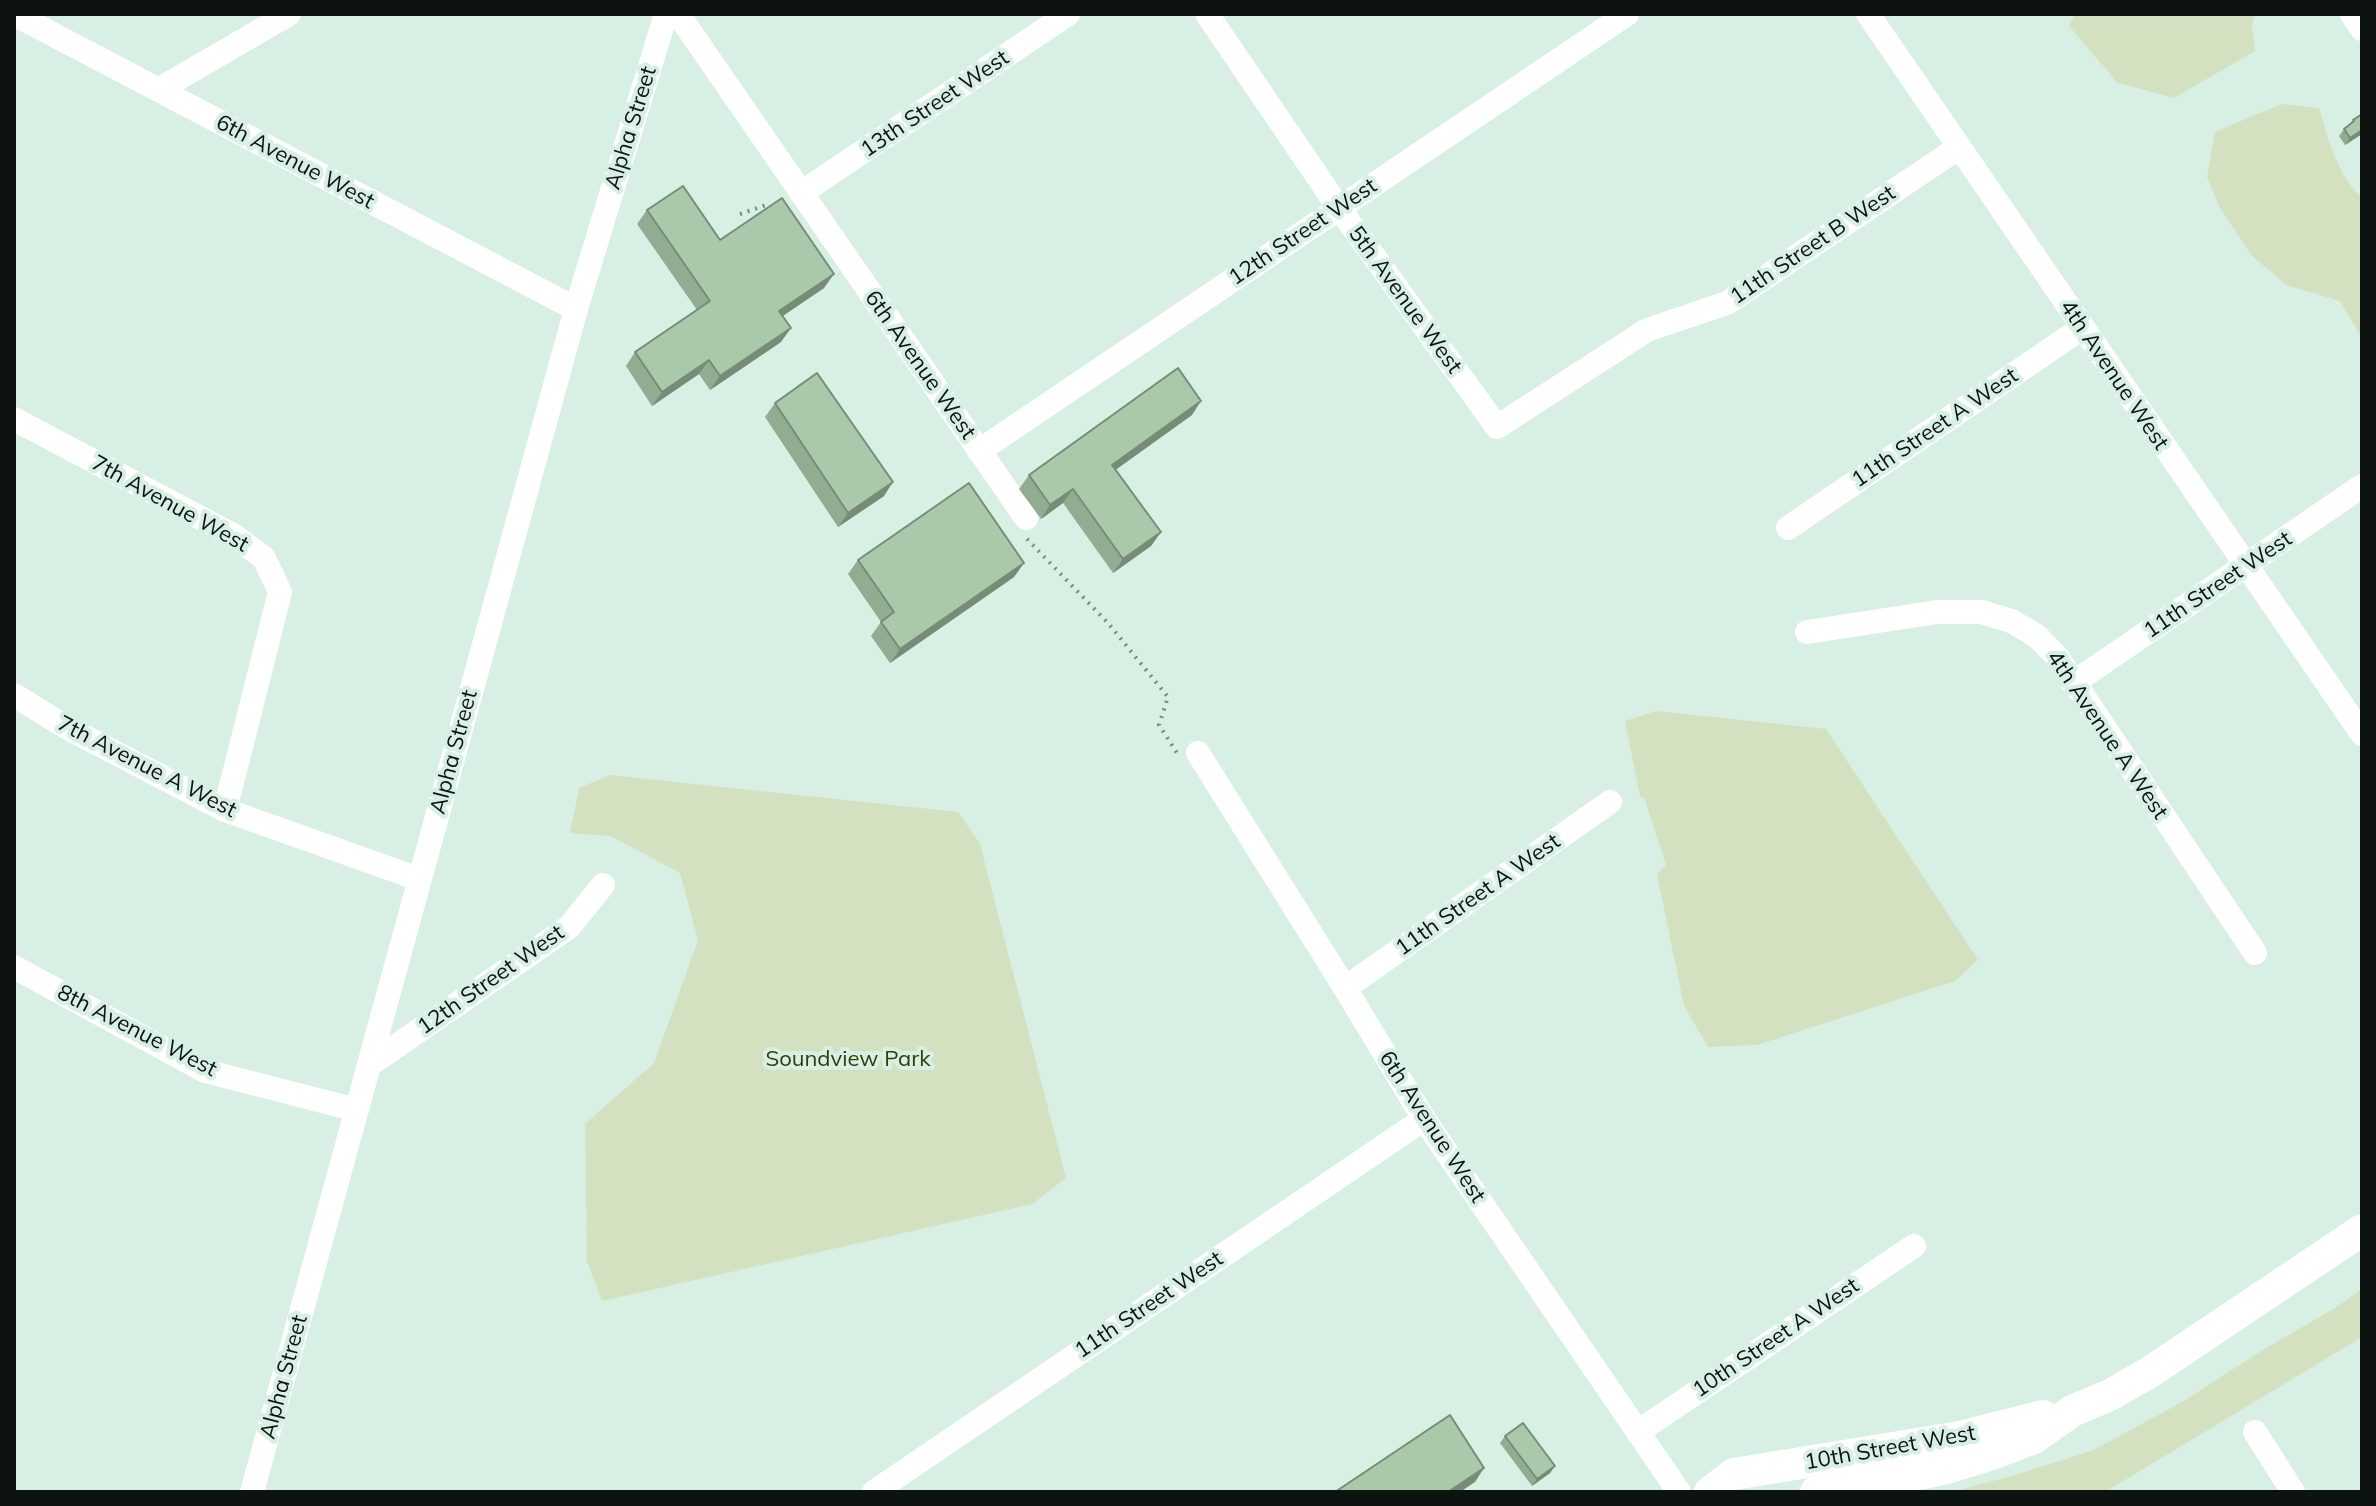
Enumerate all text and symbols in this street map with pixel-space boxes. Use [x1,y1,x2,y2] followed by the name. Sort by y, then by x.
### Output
[856,45,1014,163] street label: 13th Street West
[600,63,662,193] street label: Alpha Street
[211,109,379,215] street label: 6th Avenue West
[1224,173,1382,291] street label: 12th Street West
[1725,180,1901,310] street label: 11th Street B West
[1343,221,1467,379] street label: 5th Avenue West
[859,286,981,444] street label: 6th Avenue West
[2054,295,2174,455] street label: 4th Avenue West
[1847,363,2023,493] street label: 11th Street A West
[87,450,253,558] street label: 7th Avenue West
[2139,526,2297,644] street label: 11th Street West
[2041,646,2173,824] street label: 4th Avenue A West
[425,687,483,817] street label: Alpha Street
[53,710,241,824] street label: 7th Avenue A West
[1391,828,1565,962] street label: 11th Street A West
[413,920,569,1040] street label: 12th Street West
[53,979,221,1083] street label: 8th Avenue West
[766,1046,930,1072] park label: Soundview Park
[1373,1046,1491,1208] street label: 6th Avenue West
[1070,1246,1228,1364] street label: 11th Street West
[1688,1273,1864,1403] street label: 10th Street A West
[255,1312,313,1442] street label: Alpha Street
[1803,1420,1977,1476] street label: 10th Street West

